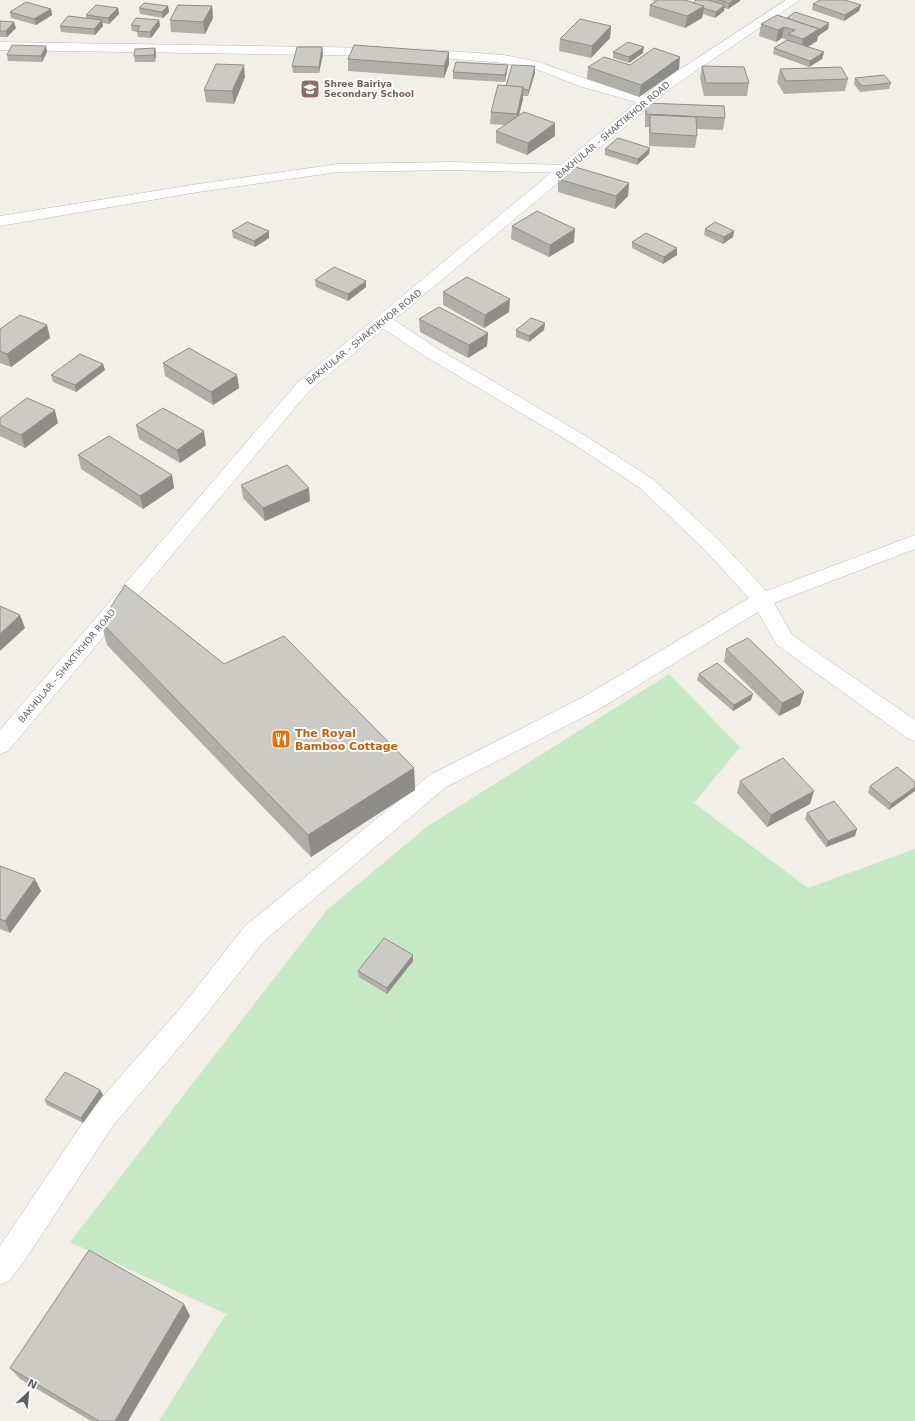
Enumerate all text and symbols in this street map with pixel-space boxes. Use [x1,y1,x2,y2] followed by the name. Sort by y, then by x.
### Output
[299,78,321,100] school or university icon: Shree Bairiya Secondary School
[324,79,414,99] place label: Shree Bairiya Secondary School
[554,79,672,181] street label: BAKHULAR - SHAKTIKHOR ROAD
[304,287,424,387] street label: BAKHULAR - SHAKTIKHOR ROAD
[16,607,118,725] street label: BAKHULAR - SHAKTIKHOR ROAD
[295,727,398,753] place label: The Royal Bamboo Cottage
[270,728,292,750] restaurant icon: The Royal Bamboo Cottage
[8,1373,48,1413] north arrow
[25,1377,39,1392] text: N

